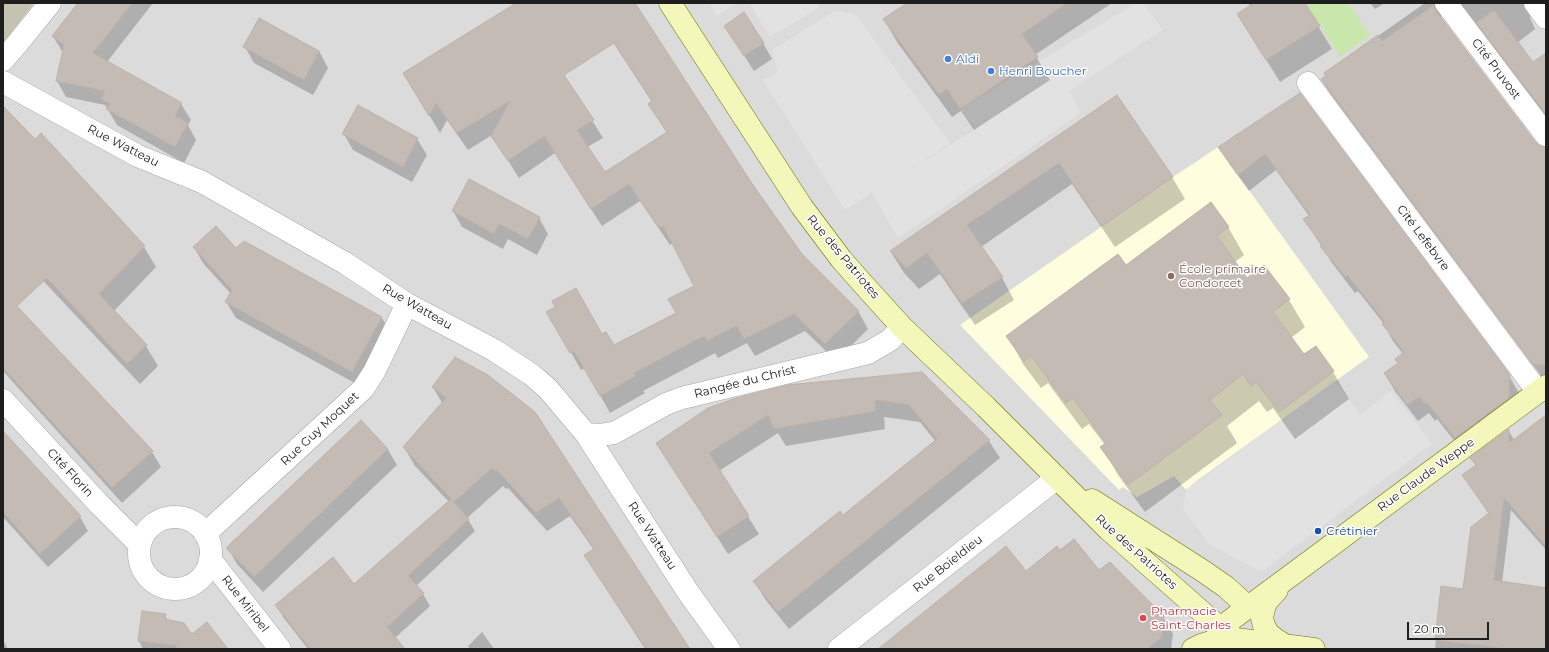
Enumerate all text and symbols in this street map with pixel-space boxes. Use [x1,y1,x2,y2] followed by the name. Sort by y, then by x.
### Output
[1468,36,1524,102] street label: Cité Pruvost
[956,52,979,66] place label: Aldi
[943,54,953,64] marker: Aldi
[999,64,1087,78] place label: Henri Boucher
[986,66,996,76] marker: Henri Boucher
[85,122,161,170] street label: Rue Watteau
[1394,202,1452,274] street label: Cité Lefebvre
[804,212,882,302] street label: Rue des Patriotes
[1179,262,1266,290] place label: École primaire Condorcet
[1166,271,1176,281] marker: École primaire Condorcet
[379,281,455,333] street label: Rue Watteau
[693,362,797,402] street label: Rangée du Christ
[278,389,362,469] street label: Rue Guy Moquet
[1375,435,1477,515] street label: Rue Claude Weppe
[44,446,96,500] street label: Cité Florin
[625,499,679,573] street label: Rue Watteau
[1092,511,1180,593] street label: Rue des Patriotes
[1326,524,1378,538] place label: Crétinier
[1313,526,1323,536] marker: Crétinier
[910,532,986,596] street label: Rue Boieldieu
[218,573,272,635] street label: Rue Miribel
[1151,604,1231,632] place label: Pharmacie Saint-Charles
[1138,613,1148,623] marker: Pharmacie Saint-Charles
[1409,614,1491,640] scale bar
[1414,621,1445,636] text: 20 m

